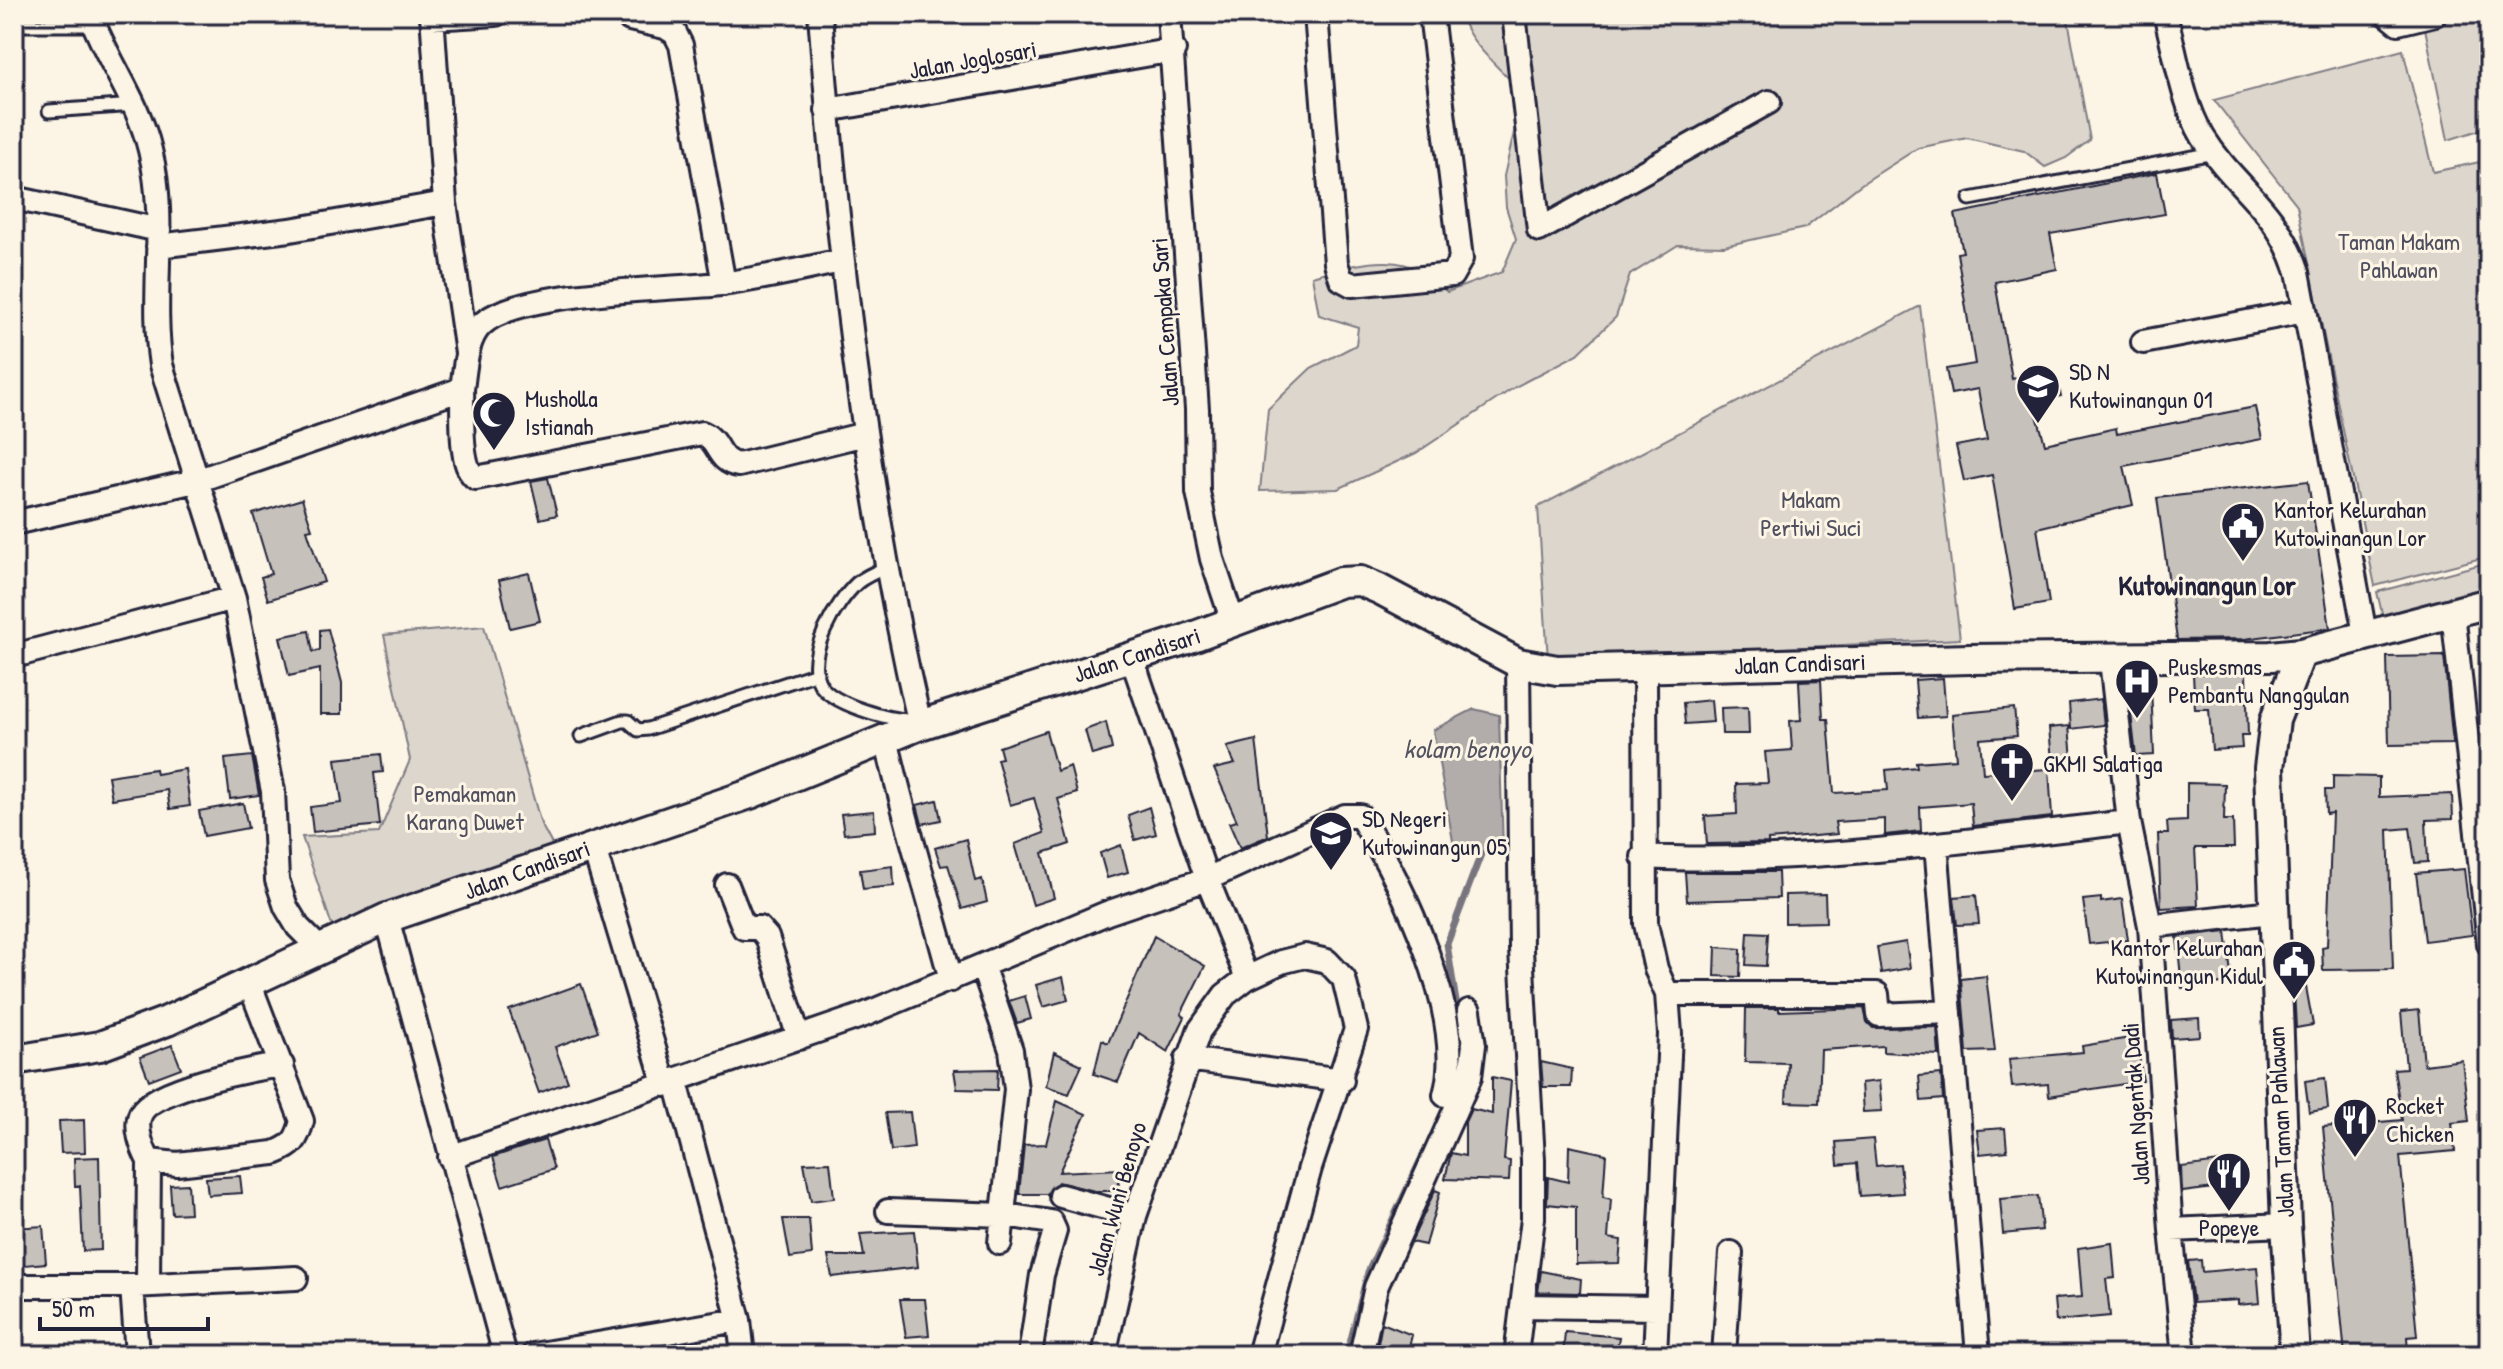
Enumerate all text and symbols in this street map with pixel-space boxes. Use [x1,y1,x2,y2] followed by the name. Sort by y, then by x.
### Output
[907,32,1039,86] street label: Jalan Joglosari
[2338,225,2460,285] park label: Taman Makam Pahlawan
[1142,237,1186,408] street label: Jalan Cempaka Sari
[2069,355,2213,415] place label: SD N Kutowinangun 01
[2014,362,2062,425] school or university icon: SD N Kutowinangun 01
[525,382,598,442] place label: Musholla Istianah
[470,389,518,452] mosque icon: Musholla Istianah
[1760,483,1862,543] park label: Makam Pertiwi Suci
[2274,493,2427,553] place label: Kantor Kelurahan Kutowinangun Lor
[2219,500,2267,563] public building icon: Kantor Kelurahan Kutowinangun Lor
[2118,566,2296,605] district label: Kutowinangun Lor
[1069,618,1204,690] street label: Jalan Candisari
[1734,645,1866,681] street label: Jalan Candisari
[2168,650,2350,710] place label: Puskesmas Pembantu Nanggulan
[2113,657,2161,720] hospital icon: Puskesmas Pembantu Nanggulan
[1404,731,1533,767] water label: kolam benoyo
[1988,740,2036,803] church icon: GKMI Salatiga
[2043,747,2162,779] place label: GKMI Salatiga
[406,777,525,837] park label: Pemakaman Karang Duwet
[1362,802,1507,862] place label: SD Negeri Kutowinangun 05
[1307,809,1355,872] school or university icon: SD Negeri Kutowinangun 05
[459,831,594,907] street label: Jalan Candisari
[2095,931,2264,991] place label: Kantor Kelurahan Kutowinangun Kidul
[2270,938,2318,1001] public building icon: Kantor Kelurahan Kutowinangun Kidul
[2113,1022,2157,1186] street label: Jalan Ngentak Dadi
[2259,1026,2301,1218] street label: Jalan Taman Pahlawan
[2386,1089,2454,1149] place label: Rocket Chicken
[2331,1096,2379,1159] restaurant icon: Rocket Chicken
[1079,1118,1153,1279] street label: Jalan Wuni Benoyo
[2205,1150,2253,1213] restaurant icon: Popeye
[2199,1211,2260,1243] place label: Popeye
[40,1281,208,1331] scale bar
[52,1292,95,1324] text: 50 m

